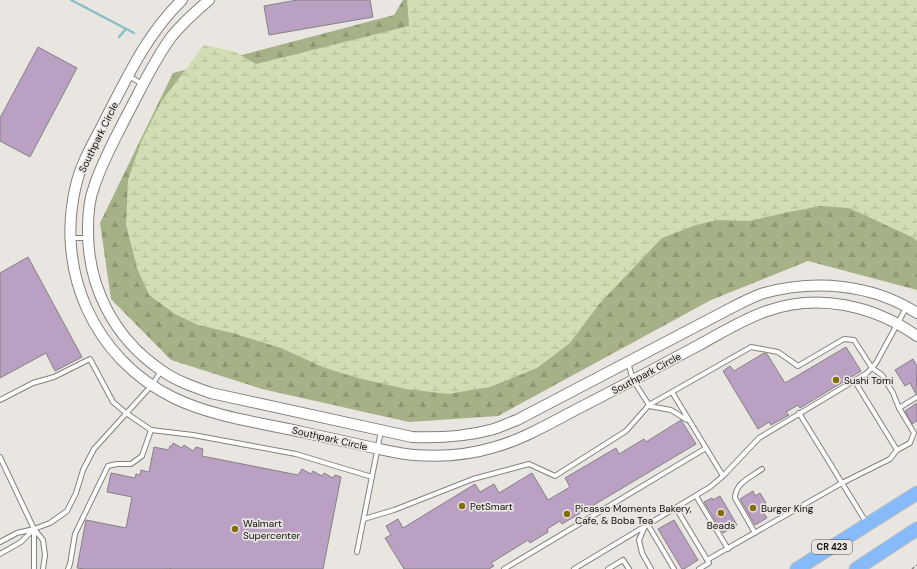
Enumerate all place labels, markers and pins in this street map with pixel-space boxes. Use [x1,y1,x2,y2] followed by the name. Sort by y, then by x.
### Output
[844,374,893,387] place label: Sushi Tomi
[831,375,841,385] marker: Sushi Tomi
[470,500,513,513] place label: PetSmart
[457,501,467,511] marker: PetSmart
[575,502,692,527] place label: Picasso Moments Bakery, Cafe, & Boba Tea
[761,502,814,515] place label: Burger King
[748,503,758,513] marker: Burger King
[716,508,726,518] marker: Beads
[562,509,572,519] marker: Picasso Moments Bakery, Cafe, & Boba Tea
[243,517,301,542] place label: Walmart Supercenter
[707,519,735,532] place label: Beads
[230,524,240,534] marker: Walmart Supercenter

